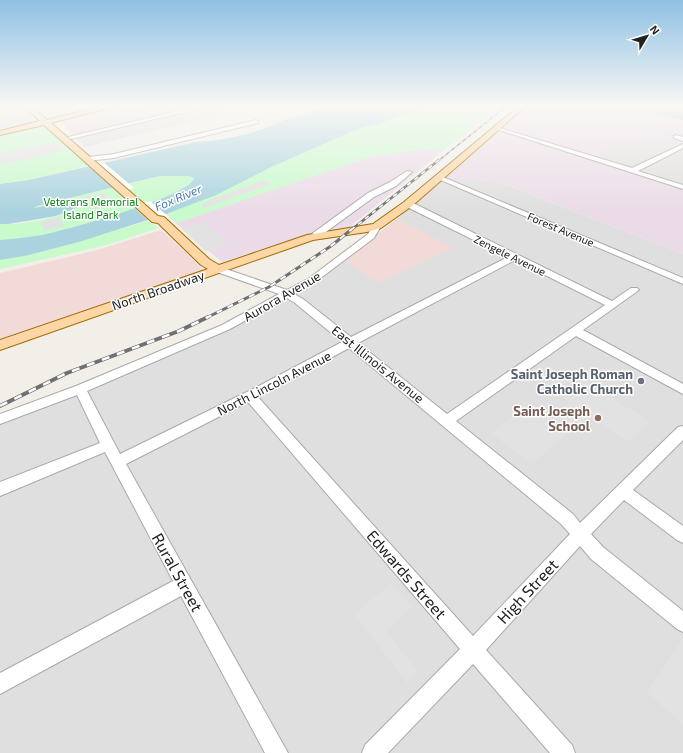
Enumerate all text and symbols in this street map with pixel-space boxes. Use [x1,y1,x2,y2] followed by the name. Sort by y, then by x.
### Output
[627,16,667,56] north arrow
[648,22,663,37] text: N
[152,181,204,213] water label: Fox River
[43,195,139,221] park label: Veterans Memorial Island Park
[526,209,596,249] street label: Forest Avenue
[472,232,548,278] street label: Zengele Avenue
[110,267,207,313] street label: North Broadway
[241,267,323,325] street label: Aurora Avenue
[329,322,427,406] street label: East Illinois Avenue
[214,347,334,419] street label: North Lincoln Avenue
[511,366,633,397] place label: Saint Joseph Roman Catholic Church
[636,376,646,386] marker: Saint Joseph Roman Catholic Church
[513,403,591,434] place label: Saint Joseph School
[593,413,603,423] marker: Saint Joseph School
[363,526,451,622] street label: Edwards Street
[149,530,207,614] street label: Rural Street
[492,555,562,627] street label: High Street

